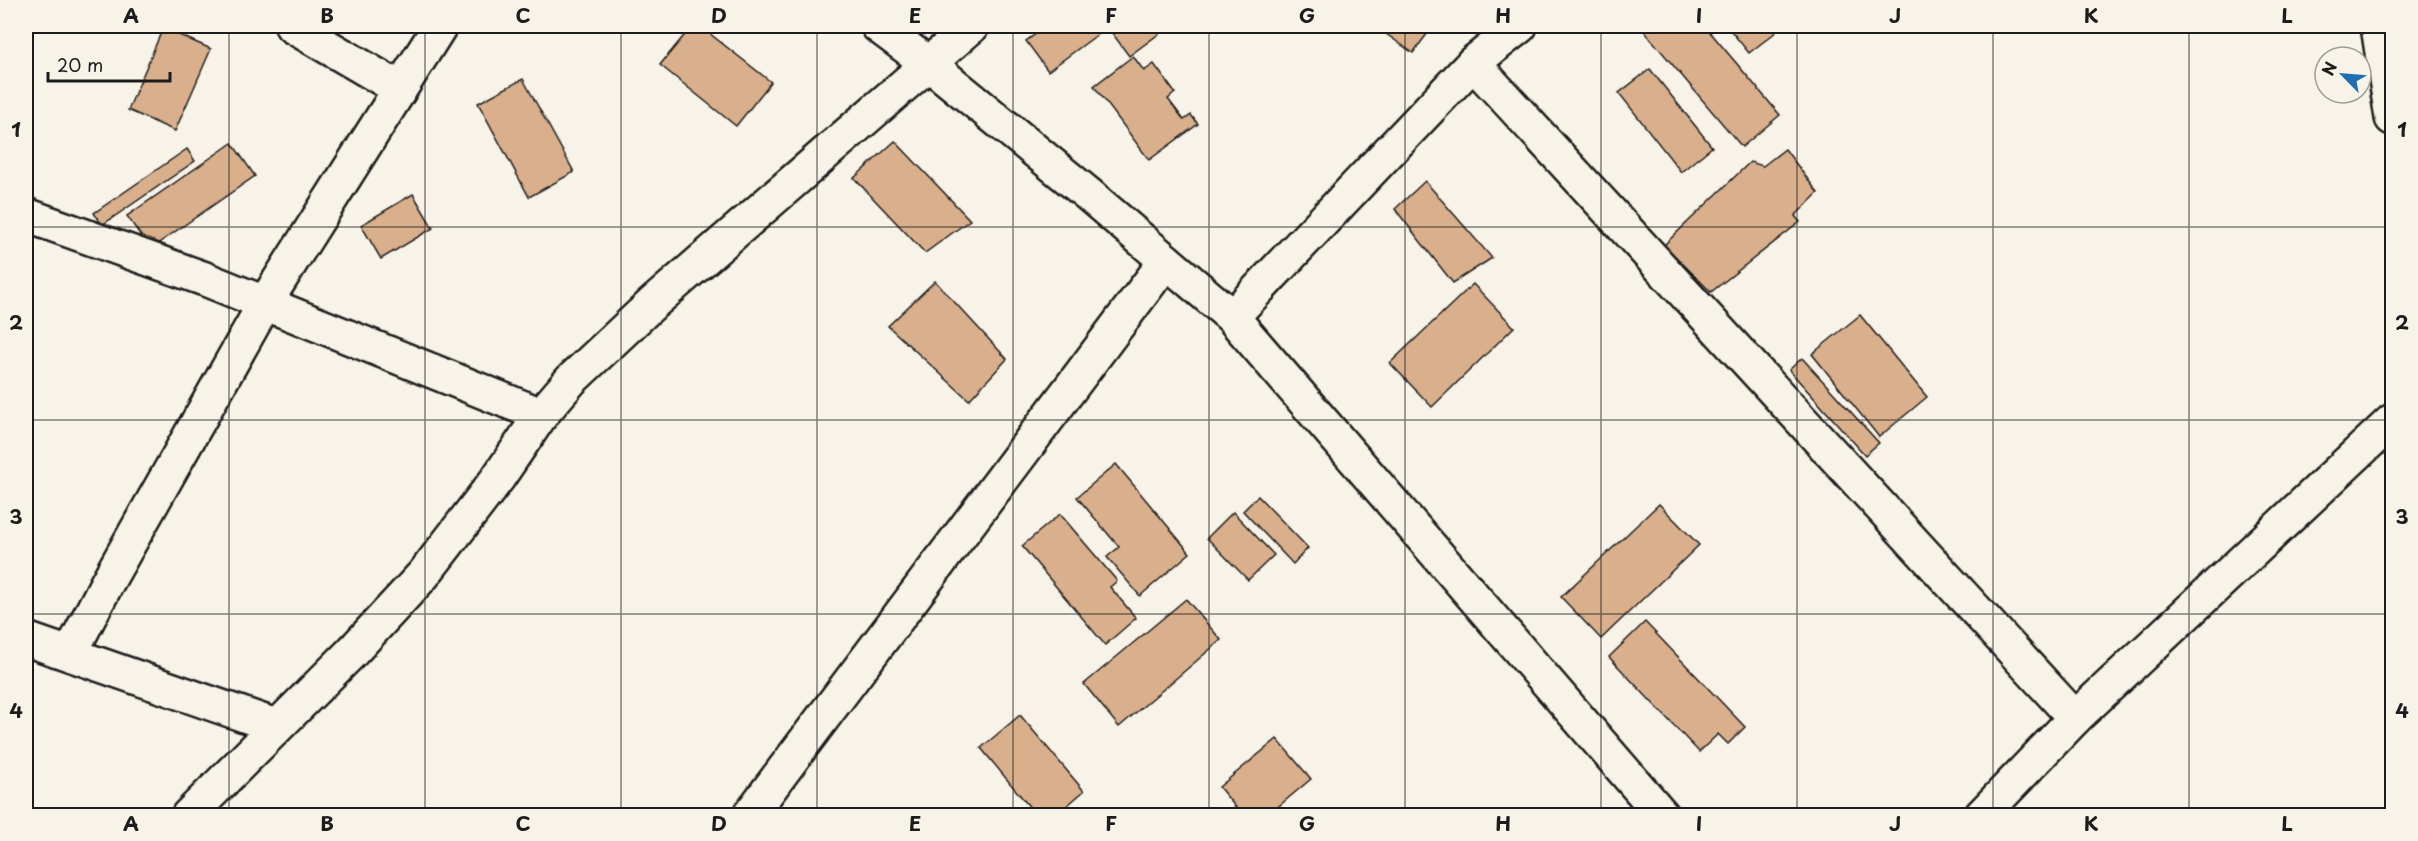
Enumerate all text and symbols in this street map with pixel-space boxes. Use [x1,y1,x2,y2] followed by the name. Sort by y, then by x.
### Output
[123,0,139,30] text: A
[320,0,334,30] text: B
[515,0,531,30] text: C
[711,0,727,30] text: D
[909,0,921,30] text: E
[1105,0,1117,30] text: F
[1299,0,1315,30] text: G
[1495,0,1511,30] text: H
[1696,0,1702,30] text: I
[1889,0,1901,30] text: J
[2084,0,2099,30] text: K
[2281,0,2293,30] text: L
[48,45,170,83] scale bar
[2313,45,2373,105] north arrow
[57,51,103,78] text: 20 m
[2315,57,2342,79] text: N
[11,114,21,144] text: 1
[2397,114,2407,144] text: 1
[9,307,23,337] text: 2
[2395,307,2409,337] text: 2
[9,501,23,531] text: 3
[2395,501,2409,531] text: 3
[9,695,23,725] text: 4
[2395,695,2409,725] text: 4
[123,808,139,838] text: A
[320,808,334,838] text: B
[515,808,531,838] text: C
[711,808,727,838] text: D
[909,808,921,838] text: E
[1105,808,1117,838] text: F
[1299,808,1315,838] text: G
[1495,808,1511,838] text: H
[1696,808,1702,838] text: I
[1889,808,1901,838] text: J
[2084,808,2099,838] text: K
[2281,808,2293,838] text: L

